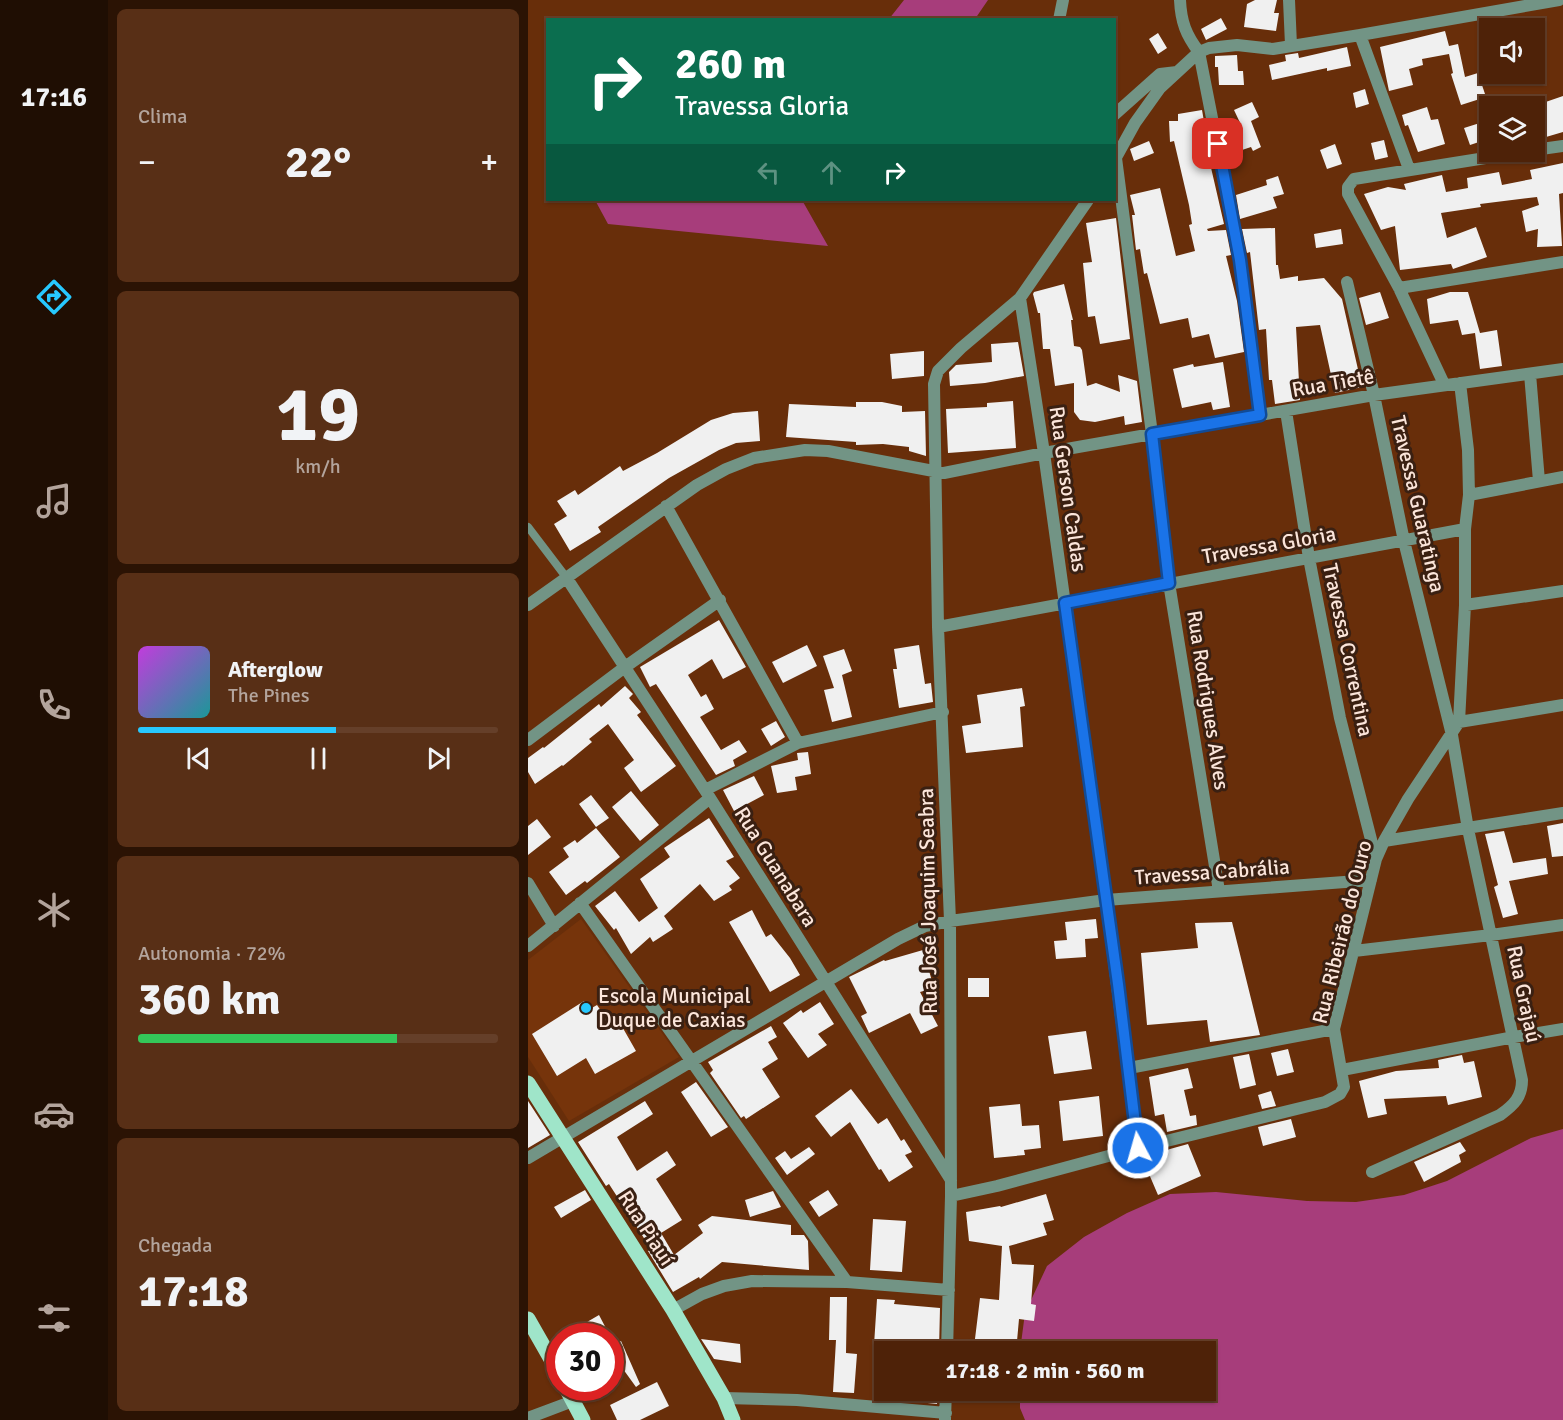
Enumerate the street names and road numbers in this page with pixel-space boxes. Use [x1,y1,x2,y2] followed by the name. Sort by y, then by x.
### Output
[1290,363,1376,403] street label: Rua Tietê
[1044,404,1092,574] street label: Rua Gerson Caldas
[1385,413,1451,595] street label: Travessa Guaratinga
[1200,520,1338,570] street label: Travessa Gloria
[1317,561,1379,739] street label: Travessa Correntina
[1181,608,1235,792] street label: Rua Rodrigues Alves
[913,788,943,1014] street label: Rua José Joaquim Seabra
[729,802,823,932] street label: Rua Guanabara
[1307,837,1377,1027] street label: Rua Ribeirão do Ouro
[1134,854,1290,890] street label: Travessa Cabrália
[1501,943,1547,1045] street label: Rua Grajaú
[612,1186,680,1271] street label: Rua Piauí

